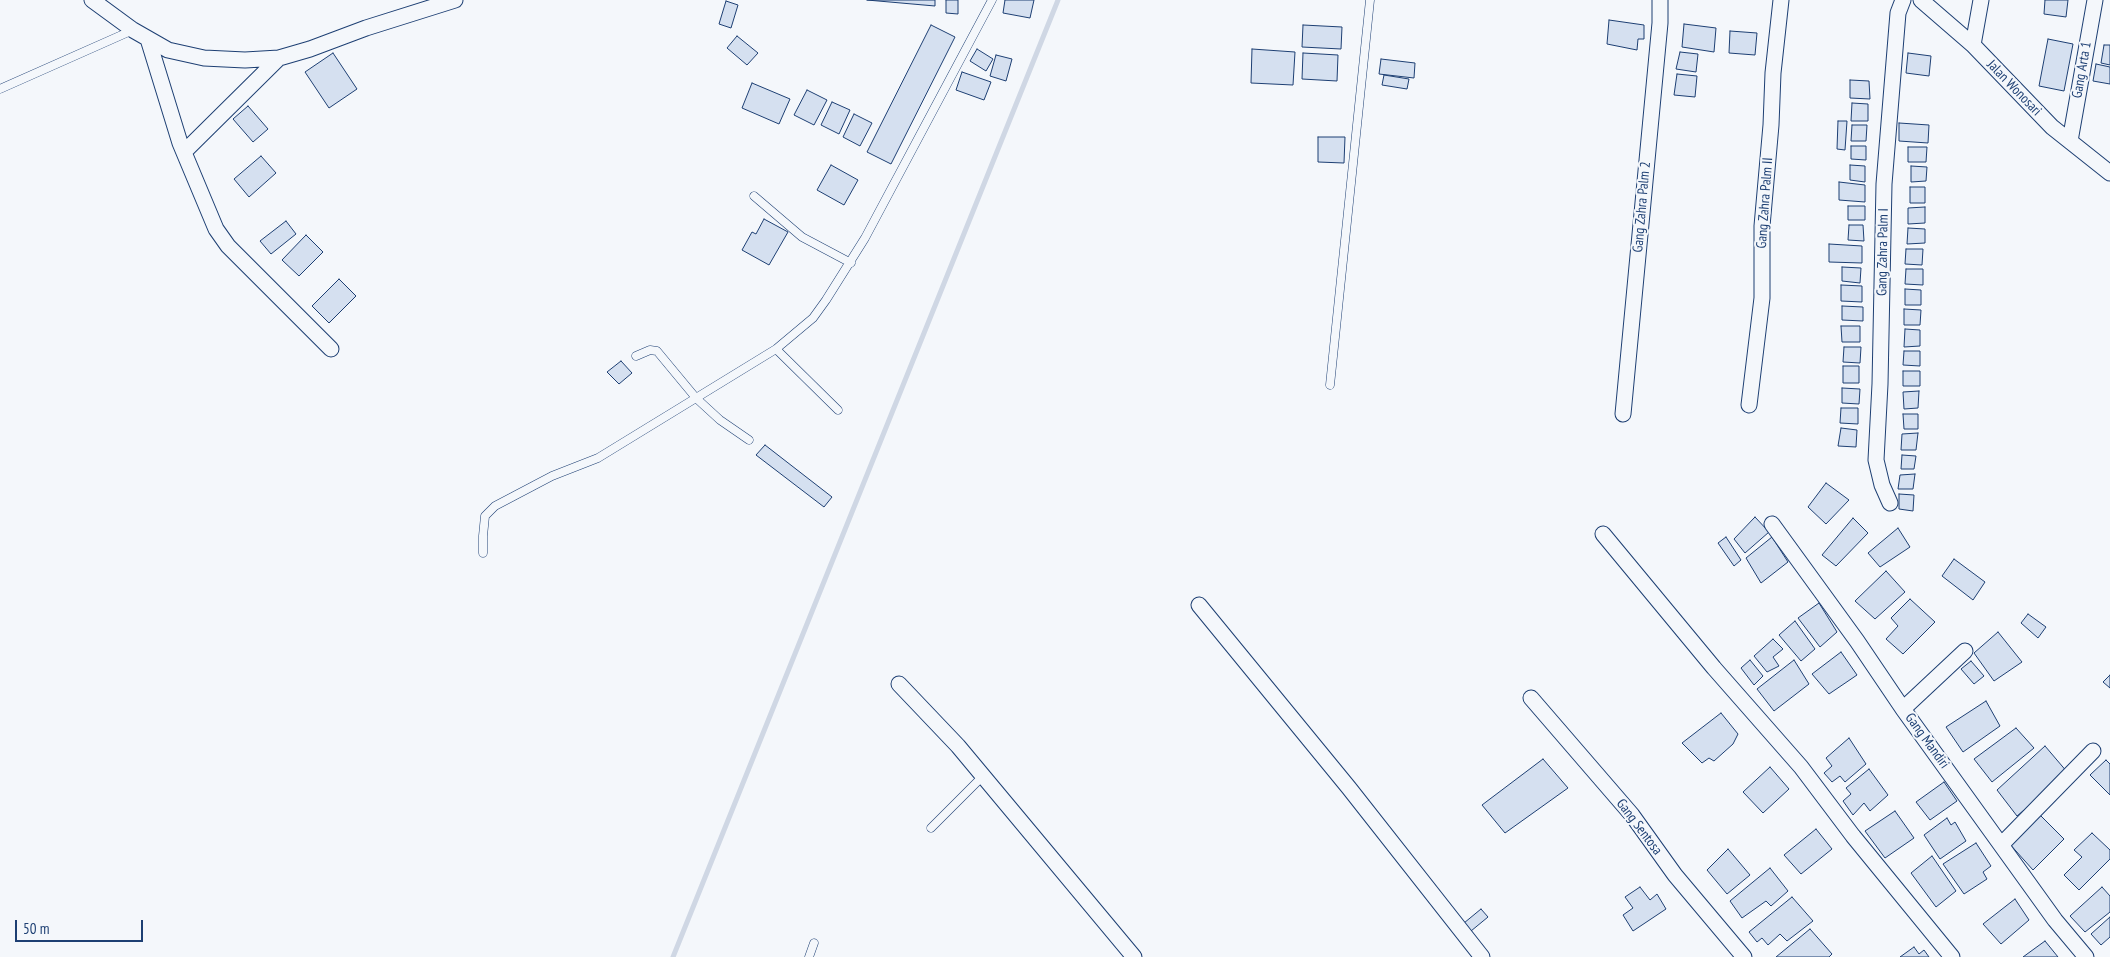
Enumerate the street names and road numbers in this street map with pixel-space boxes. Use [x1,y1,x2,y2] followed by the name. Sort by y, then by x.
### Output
[2069,40,2095,100] street label: Gang Arta 1
[1983,57,2045,119] street label: Jalan Wonosari
[1753,157,1777,249] street label: Gang Zahra Palm II
[1630,161,1654,253] street label: Gang Zahra Palm 2
[1874,208,1892,296] street label: Gang Zahra Palm I
[1901,710,1953,772] street label: Gang Mandiri
[1613,796,1665,858] street label: Gang Sentosa

